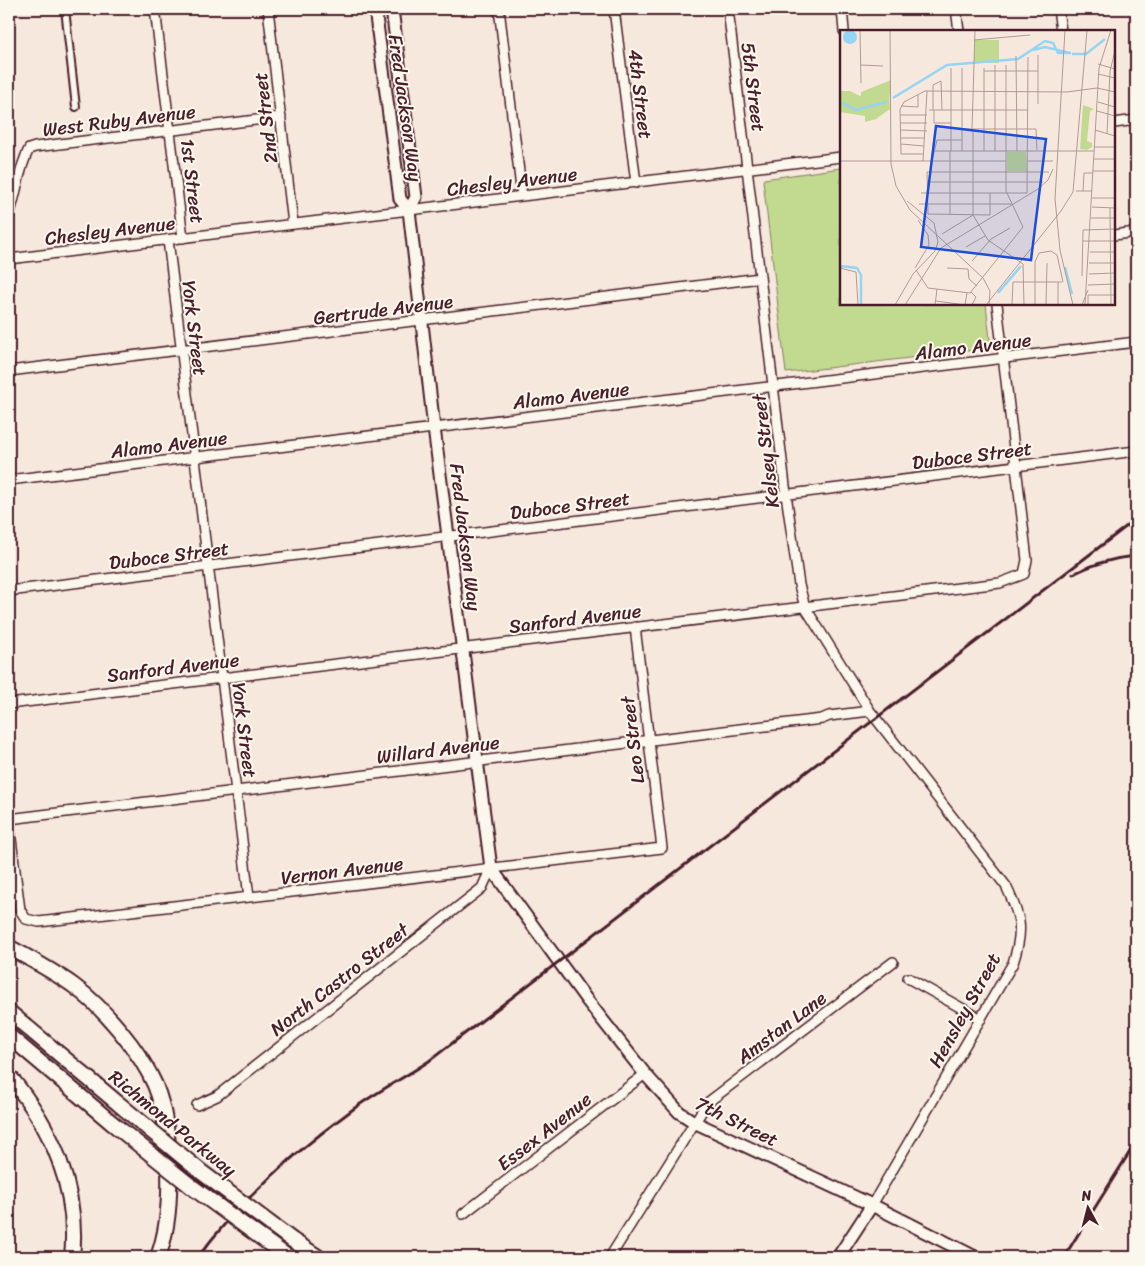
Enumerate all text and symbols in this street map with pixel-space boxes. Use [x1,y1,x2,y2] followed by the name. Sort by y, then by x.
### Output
[840,30,1115,305] inset map
[379,32,432,184] street label: Fred Jackson Way
[732,40,775,134] street label: 5th Street
[619,47,662,141] street label: 4th Street
[244,71,287,165] street label: 2nd Street
[41,95,198,146] street label: West Ruby Avenue
[171,137,214,225] street label: 1st Street
[445,157,579,206] street label: Chesley Avenue
[43,206,177,255] street label: Chesley Avenue
[172,278,217,378] street label: York Street
[311,285,455,334] street label: Gertrude Avenue
[912,323,1033,370] street label: Alamo Avenue
[510,372,631,419] street label: Alamo Avenue
[742,391,789,510] street label: Kelsey Street
[108,421,229,468] street label: Alamo Avenue
[910,432,1034,479] street label: Duboce Street
[440,461,491,613] street label: Fred Jackson Way
[508,482,632,529] street label: Duboce Street
[107,532,231,579] street label: Duboce Street
[507,594,643,643] street label: Sanford Avenue
[105,643,241,692] street label: Sanford Avenue
[222,680,267,780] street label: York Street
[611,693,654,785] street label: Leo Street
[375,726,502,773] street label: Willard Avenue
[279,847,405,894] street label: Vernon Avenue
[262,913,417,1045] street label: North Castro Street
[919,947,1010,1074] street label: Hensley Street
[728,982,834,1073] street label: Amstan Lane
[101,1061,244,1186] street label: Richmond Parkway
[489,1083,599,1179] street label: Essex Avenue
[689,1087,784,1156] street label: 7th Street
[1079,1183,1093,1209] text: N
[1062,1184,1112,1234] north arrow

